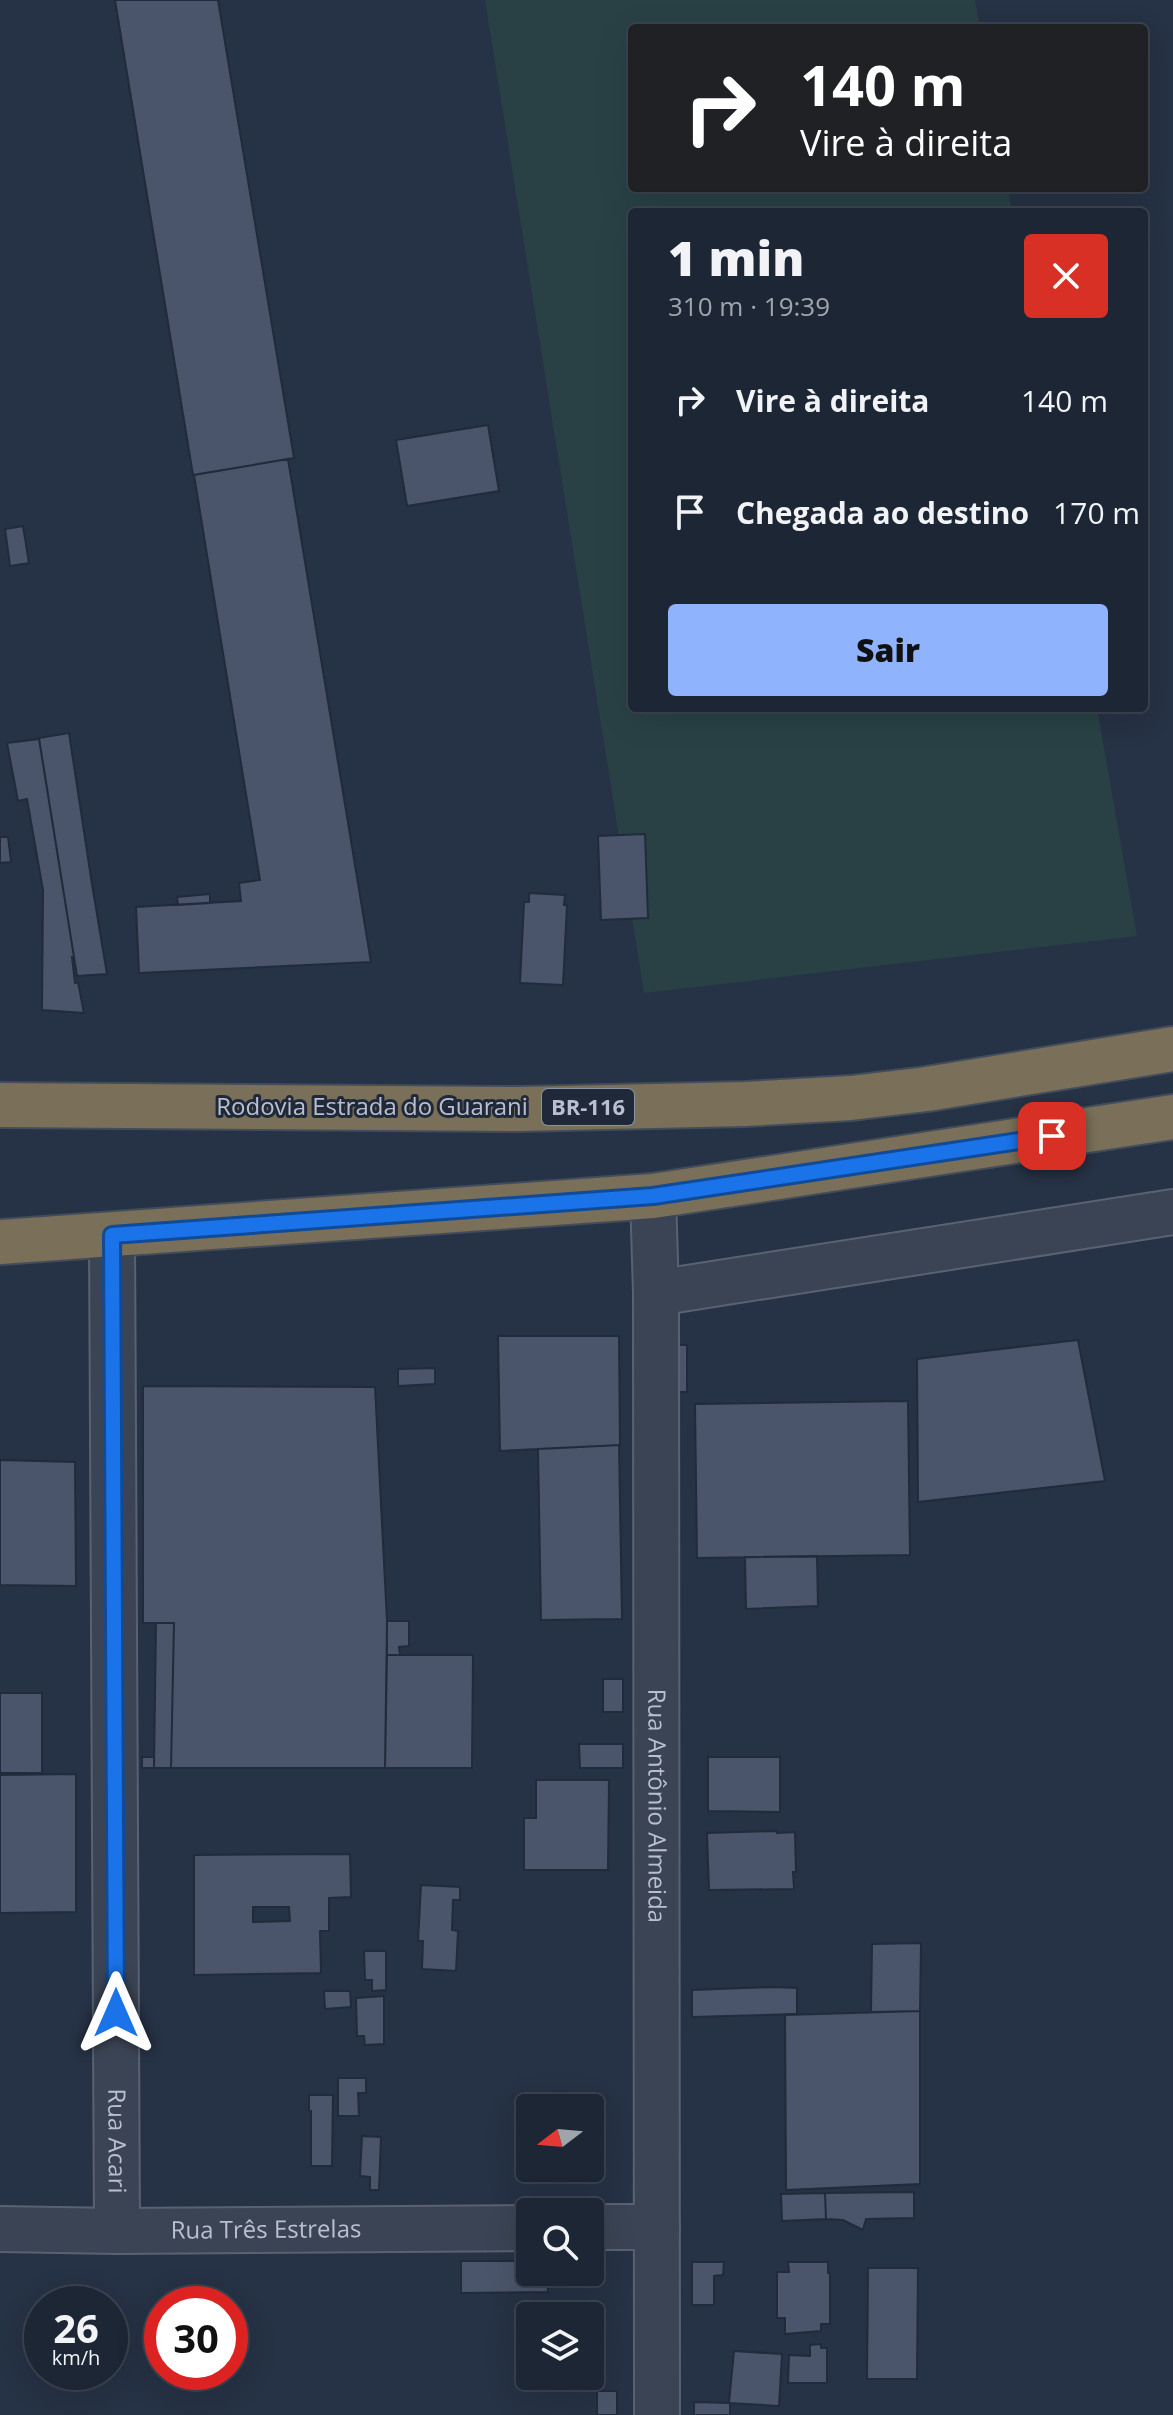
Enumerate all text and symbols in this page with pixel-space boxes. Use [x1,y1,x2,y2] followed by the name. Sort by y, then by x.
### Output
[800,46,966,122] text: 140 m
[668,56,772,160] icon: right
[800,118,1012,167] text: Vire à direita
[668,225,804,290] text: 1 min
[1024,234,1108,318] button: close
[668,288,830,324] text: 310 m · 19:39
[668,378,712,422] icon: right
[736,380,930,421] text: Vire à direita
[1021,380,1108,421] text: 140 m
[668,490,712,534] icon: arrive
[736,492,1029,533] text: Chegada ao destino
[1053,492,1140,533] text: 170 m
[668,604,1108,696] button: Sair
[216,1089,528,1122] street label: Rodovia Estrada do Guarani
[542,1089,634,1125] road number: BR-116
[1018,1102,1086,1170] pin
[1030,1114,1074,1158] icon: arrive
[641,1689,675,1923] street label: Rua Antônio Almeida
[74,1971,158,2055] position arrow
[101,2088,135,2194] street label: Rua Acari
[516,2094,604,2182] north arrow
[516,2094,604,2390] map controls
[516,2198,604,2286] button: search
[170,2211,361,2246] street label: Rua Três Estrelas
[144,2286,248,2390] speed limit sign: 30
[53,2300,99,2355] text: 26
[516,2302,604,2390] button: layers
[52,2344,100,2371] text: km/h

